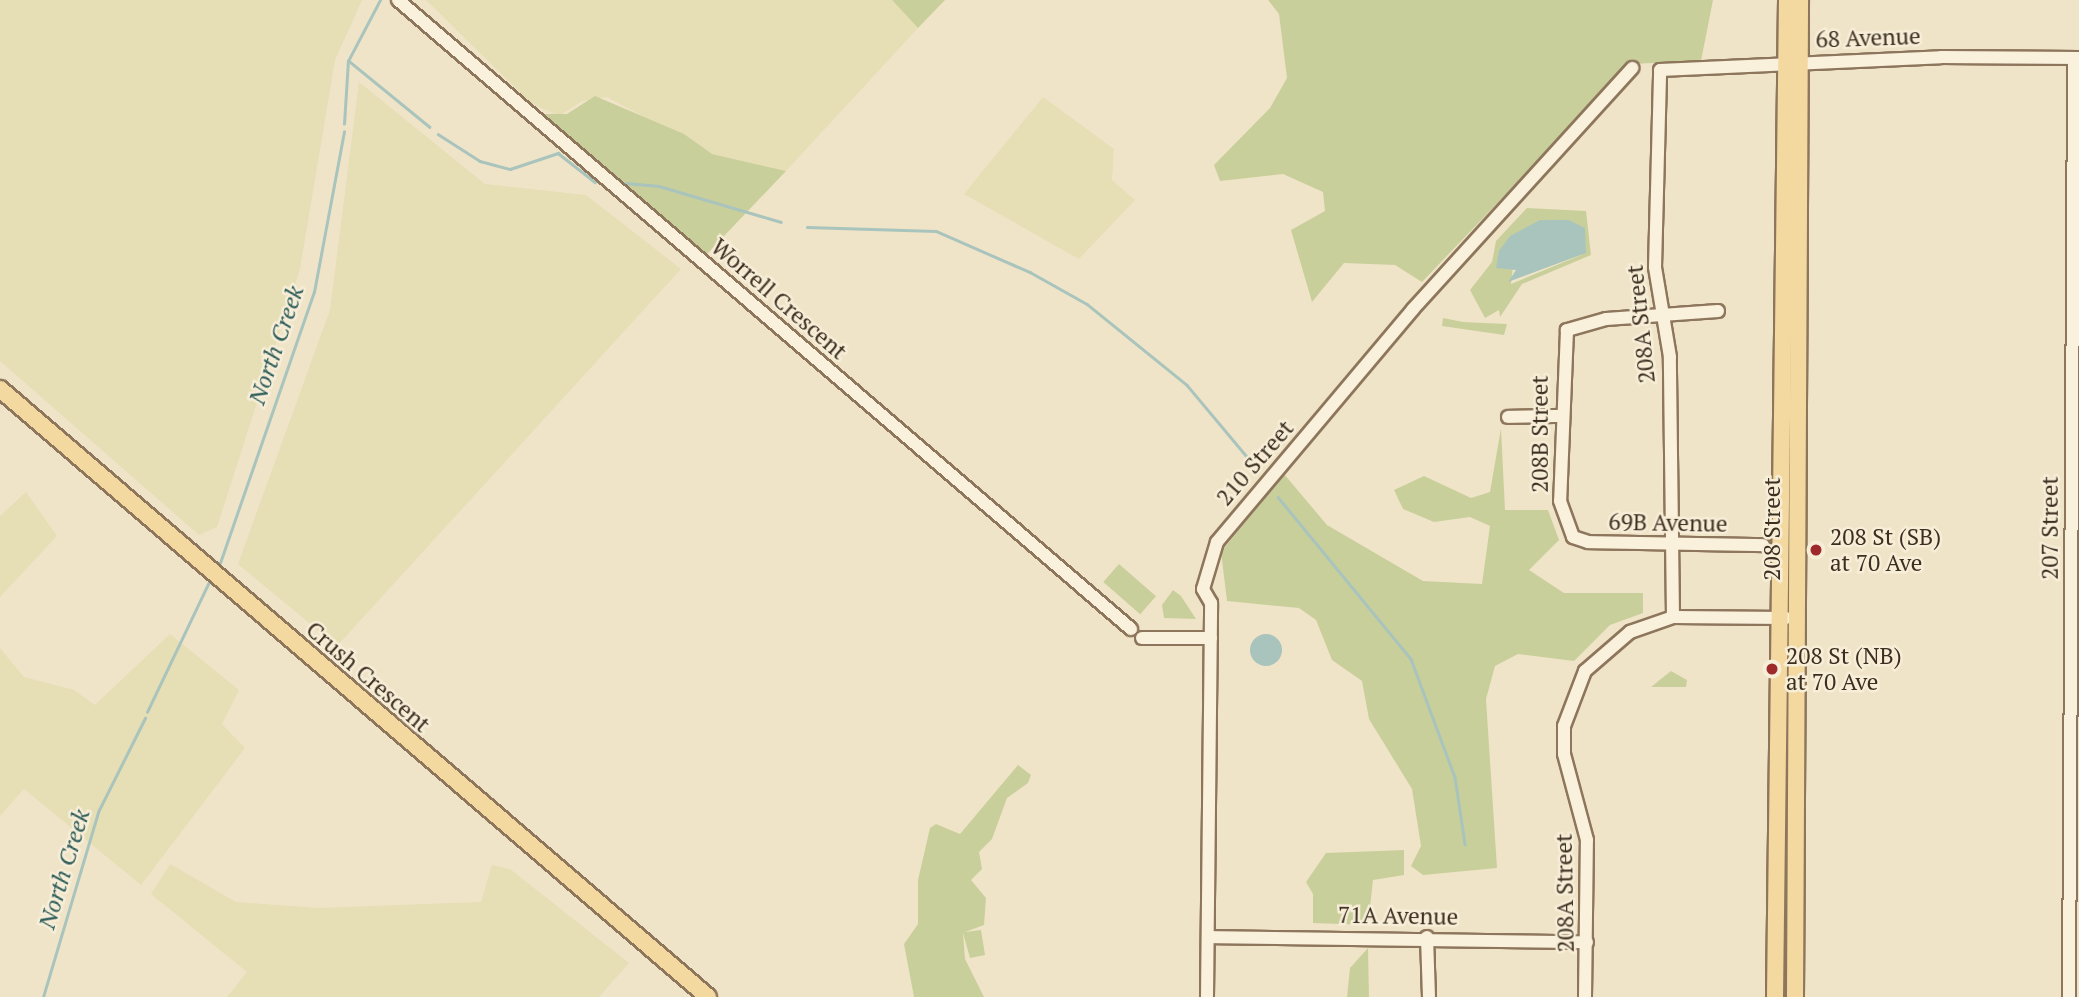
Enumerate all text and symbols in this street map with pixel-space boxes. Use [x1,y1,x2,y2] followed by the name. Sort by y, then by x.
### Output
[1815,22,1921,54] street label: 68 Avenue
[706,233,852,365] street label: Worrell Crescent
[1621,263,1661,385] street label: 208A Street
[242,282,310,408] water label: North Creek
[1526,375,1554,493] street label: 208B Street
[1211,415,1299,511] street label: 210 Street
[2036,476,2064,580] street label: 207 Street
[1758,477,1786,581] street label: 208 Street
[1608,508,1728,538] street label: 69B Avenue
[1830,523,1941,577] place label: 208 St (SB) at 70 Ave
[1808,542,1824,558] marker: 208 St (SB) at 70 Ave
[300,616,436,738] street label: Crush Crescent
[1786,642,1902,696] place label: 208 St (NB) at 70 Ave
[1764,661,1780,677] marker: 208 St (NB) at 70 Ave
[32,806,96,932] water label: North Creek
[1550,833,1580,953] street label: 208A Street
[1337,901,1459,931] street label: 71A Avenue

